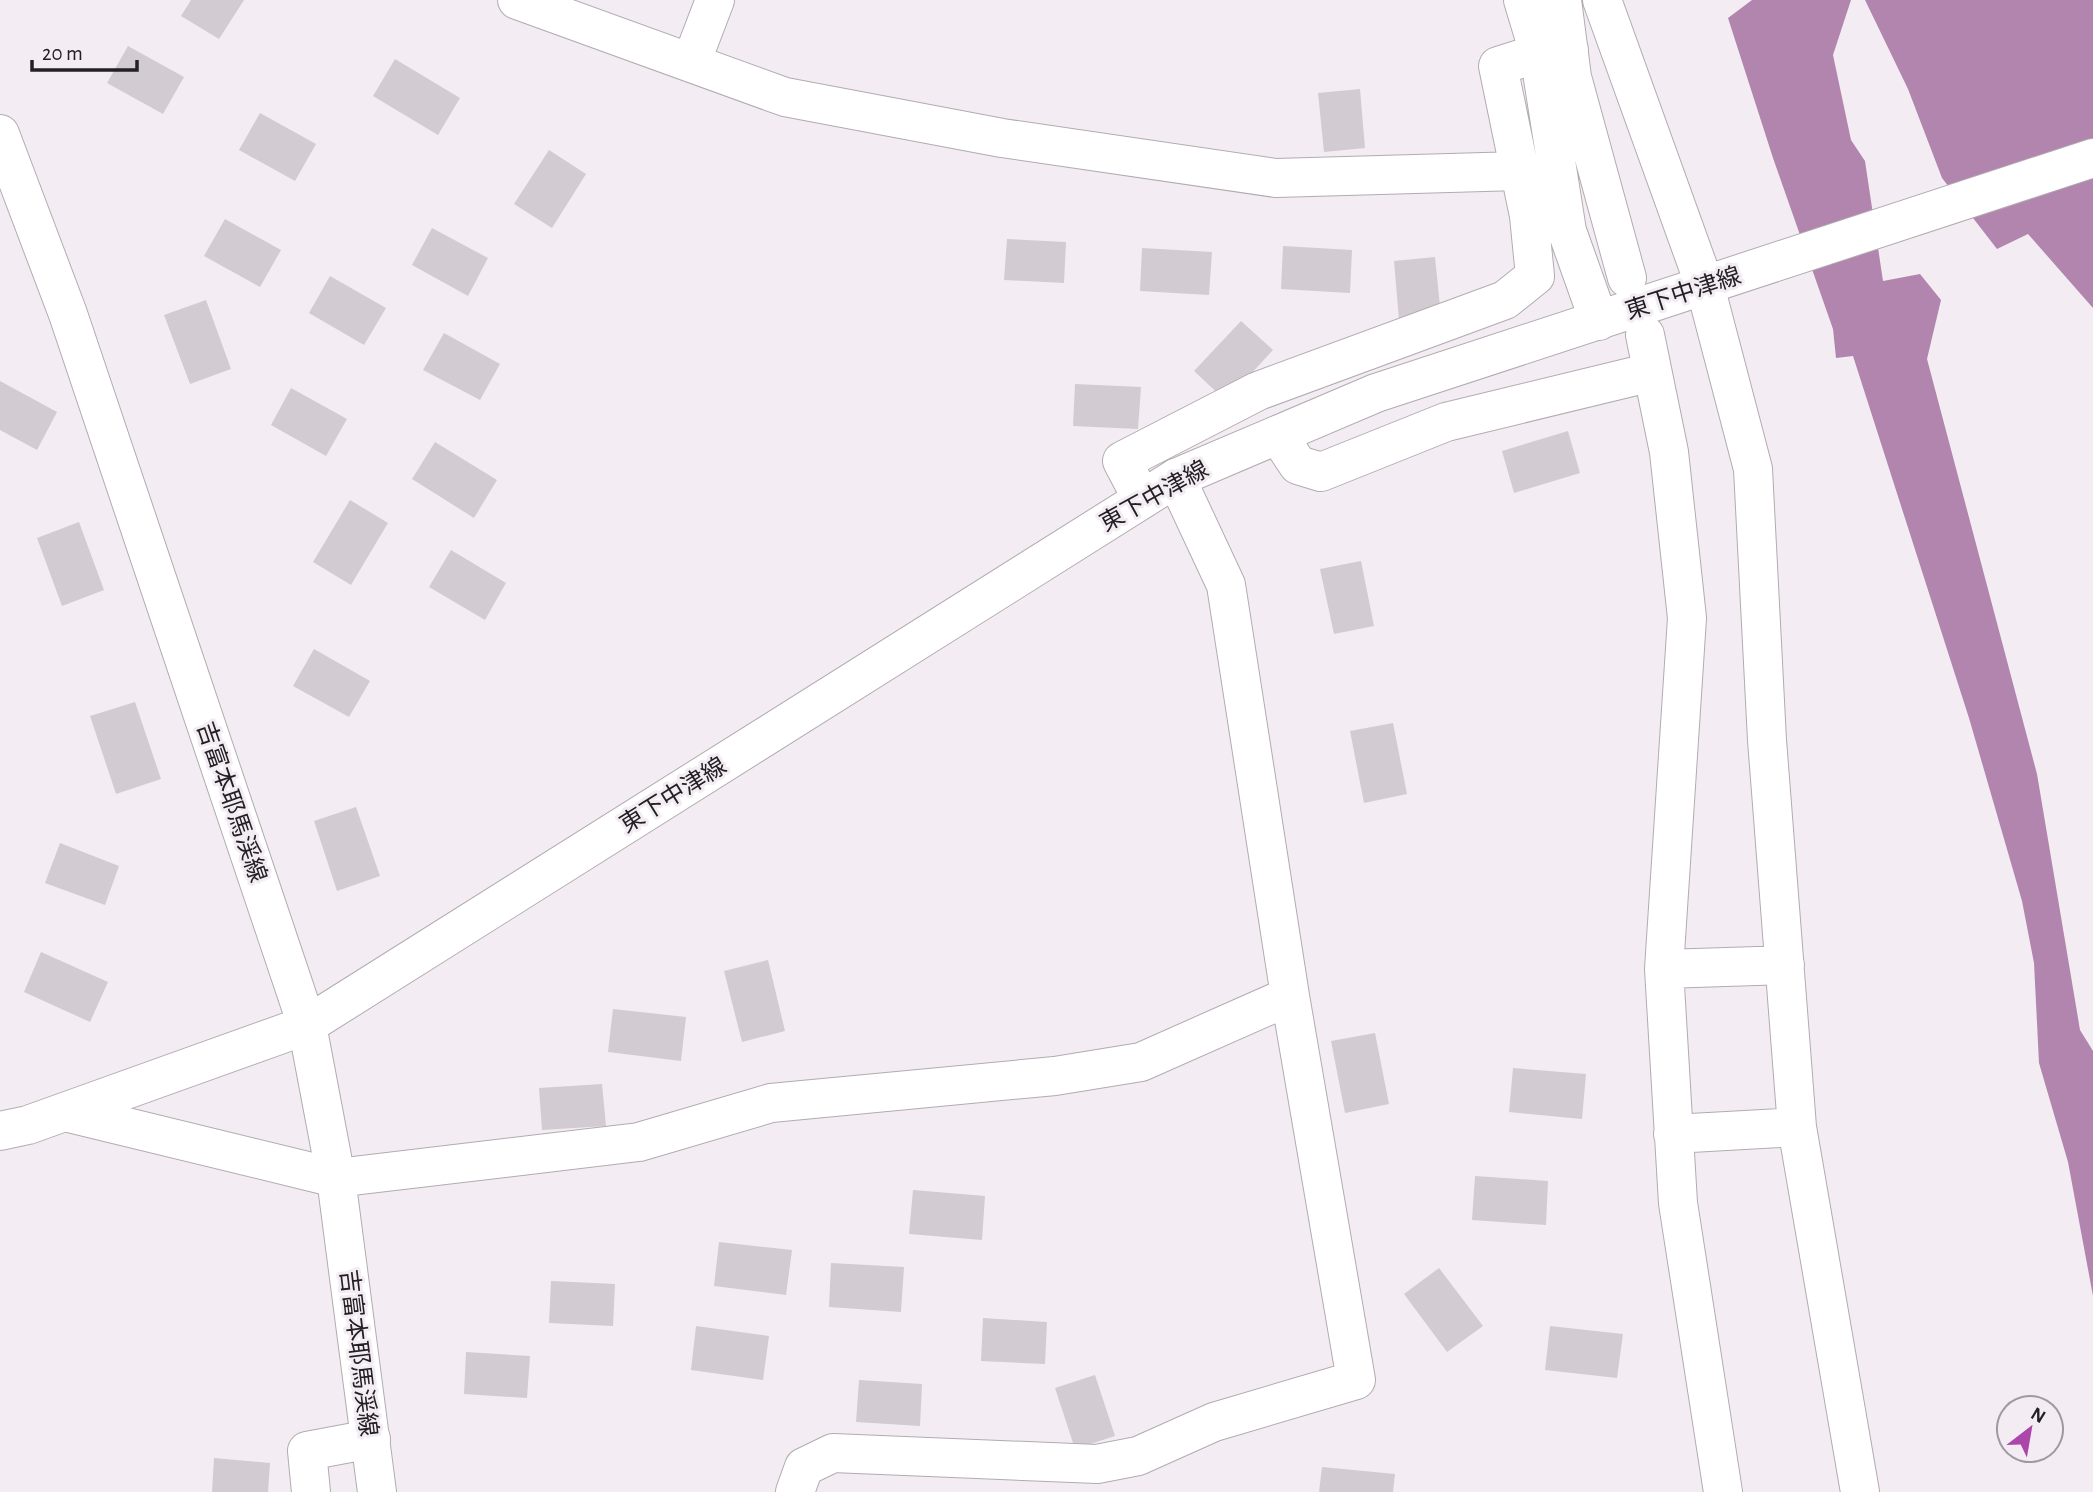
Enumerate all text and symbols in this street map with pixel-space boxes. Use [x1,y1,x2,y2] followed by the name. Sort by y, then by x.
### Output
[32,28,136,72] scale bar
[42,43,83,64] text: 20 m
[1622,262,1744,324] street label: 東下中津線
[1095,456,1213,536] street label: 東下中津線
[192,718,272,886] street label: 吉富本耶馬渓線
[615,752,731,838] street label: 東下中津線
[336,1268,382,1438] street label: 吉富本耶馬渓線
[1995,1394,2065,1464] north arrow
[2027,1404,2049,1427] text: N

